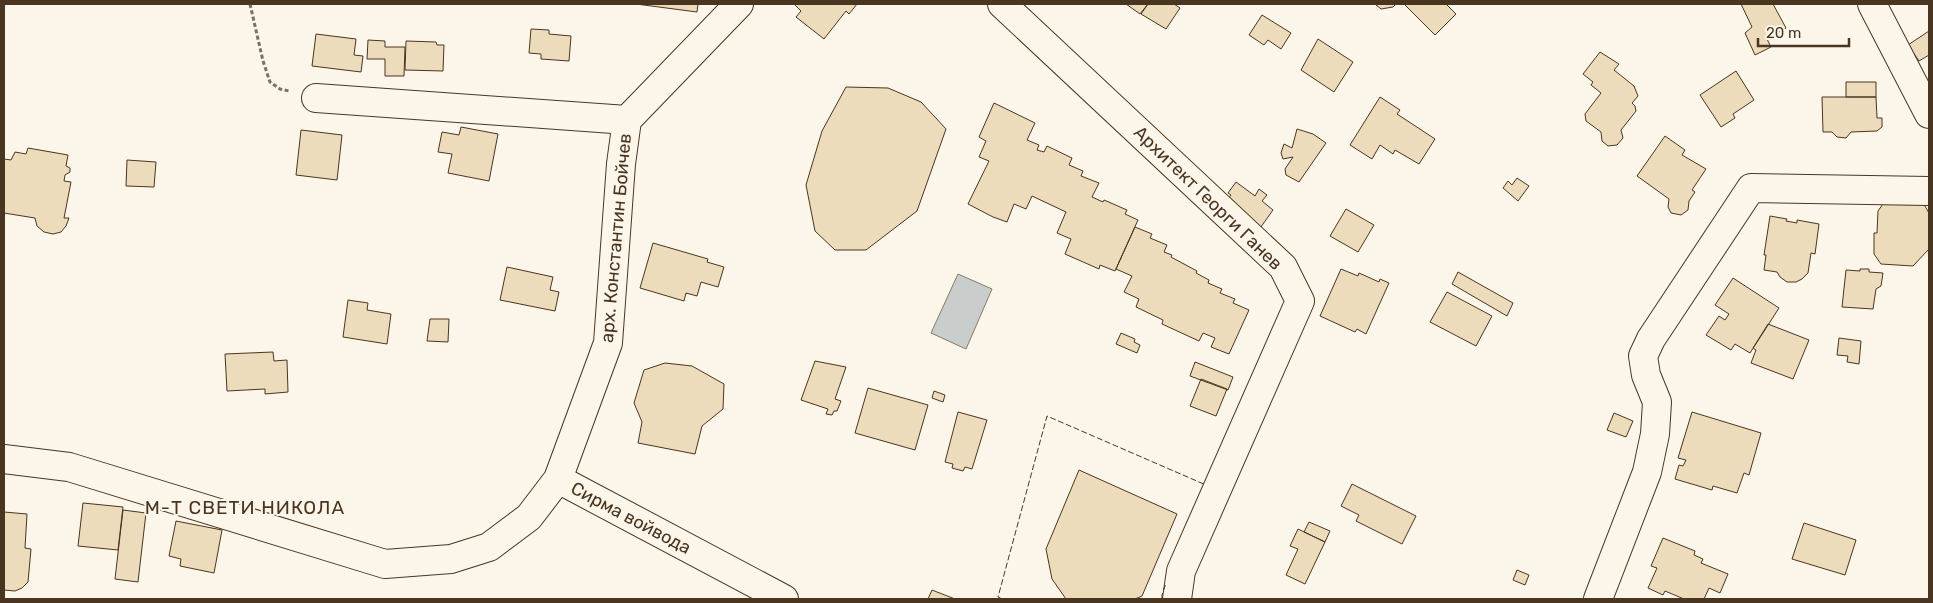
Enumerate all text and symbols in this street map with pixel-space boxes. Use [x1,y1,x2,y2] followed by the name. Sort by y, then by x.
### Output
[1758,15,1849,47] scale bar
[1766,24,1801,42] text: 20 m
[1129,121,1287,275] street label: Архитект Георги Ганев
[596,132,636,344] street label: арх. Константин Бойчев
[567,477,695,559] street label: Сирма войвода
[145,496,345,519] district label: М-Т СВЕТИ НИКОЛА

